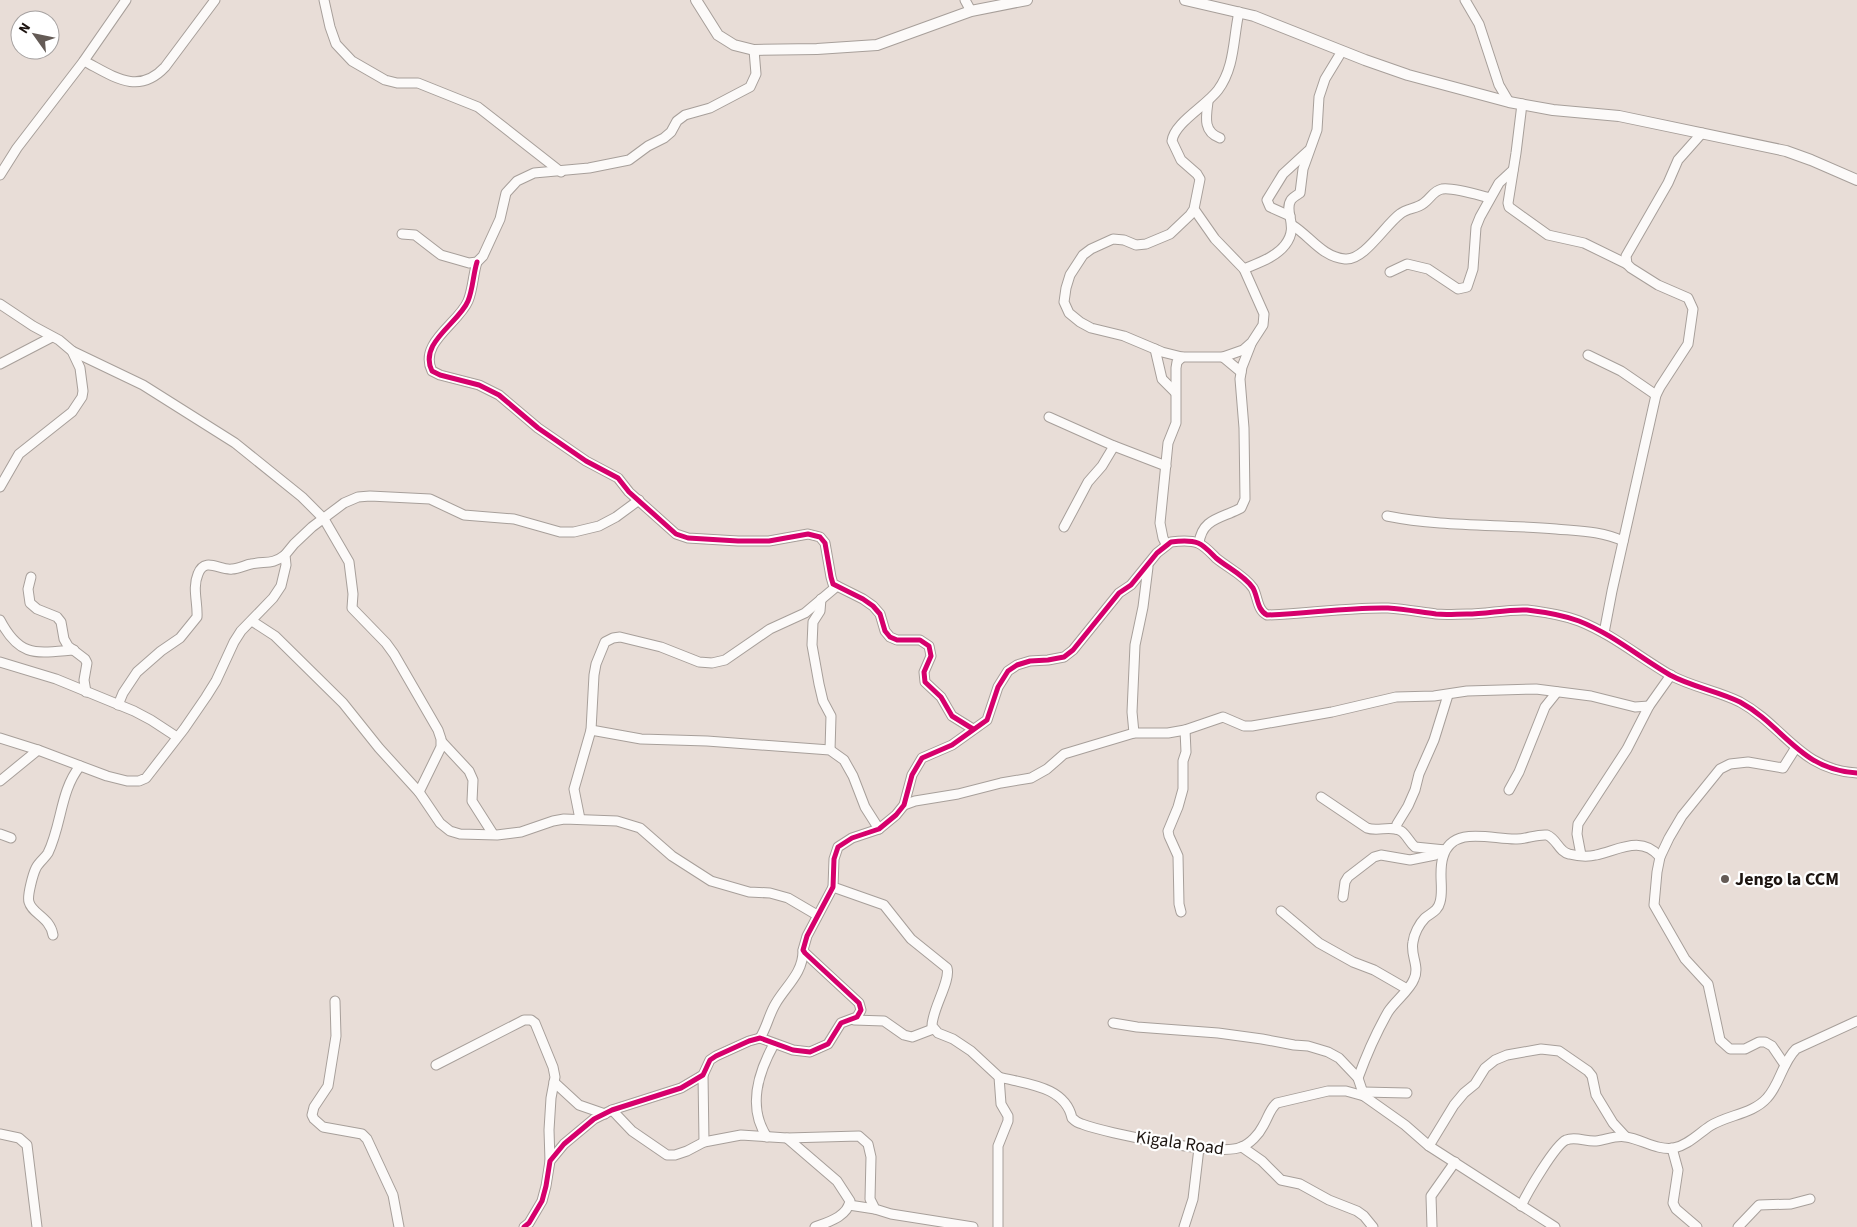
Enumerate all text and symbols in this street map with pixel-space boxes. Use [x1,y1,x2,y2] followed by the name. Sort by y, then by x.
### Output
[10,10,60,60] north arrow
[14,19,36,38] text: N
[1735,867,1839,892] place label: Jengo la CCM
[1719,873,1731,885] marker: Jengo la CCM
[1134,1124,1226,1162] street label: Kigala Road

